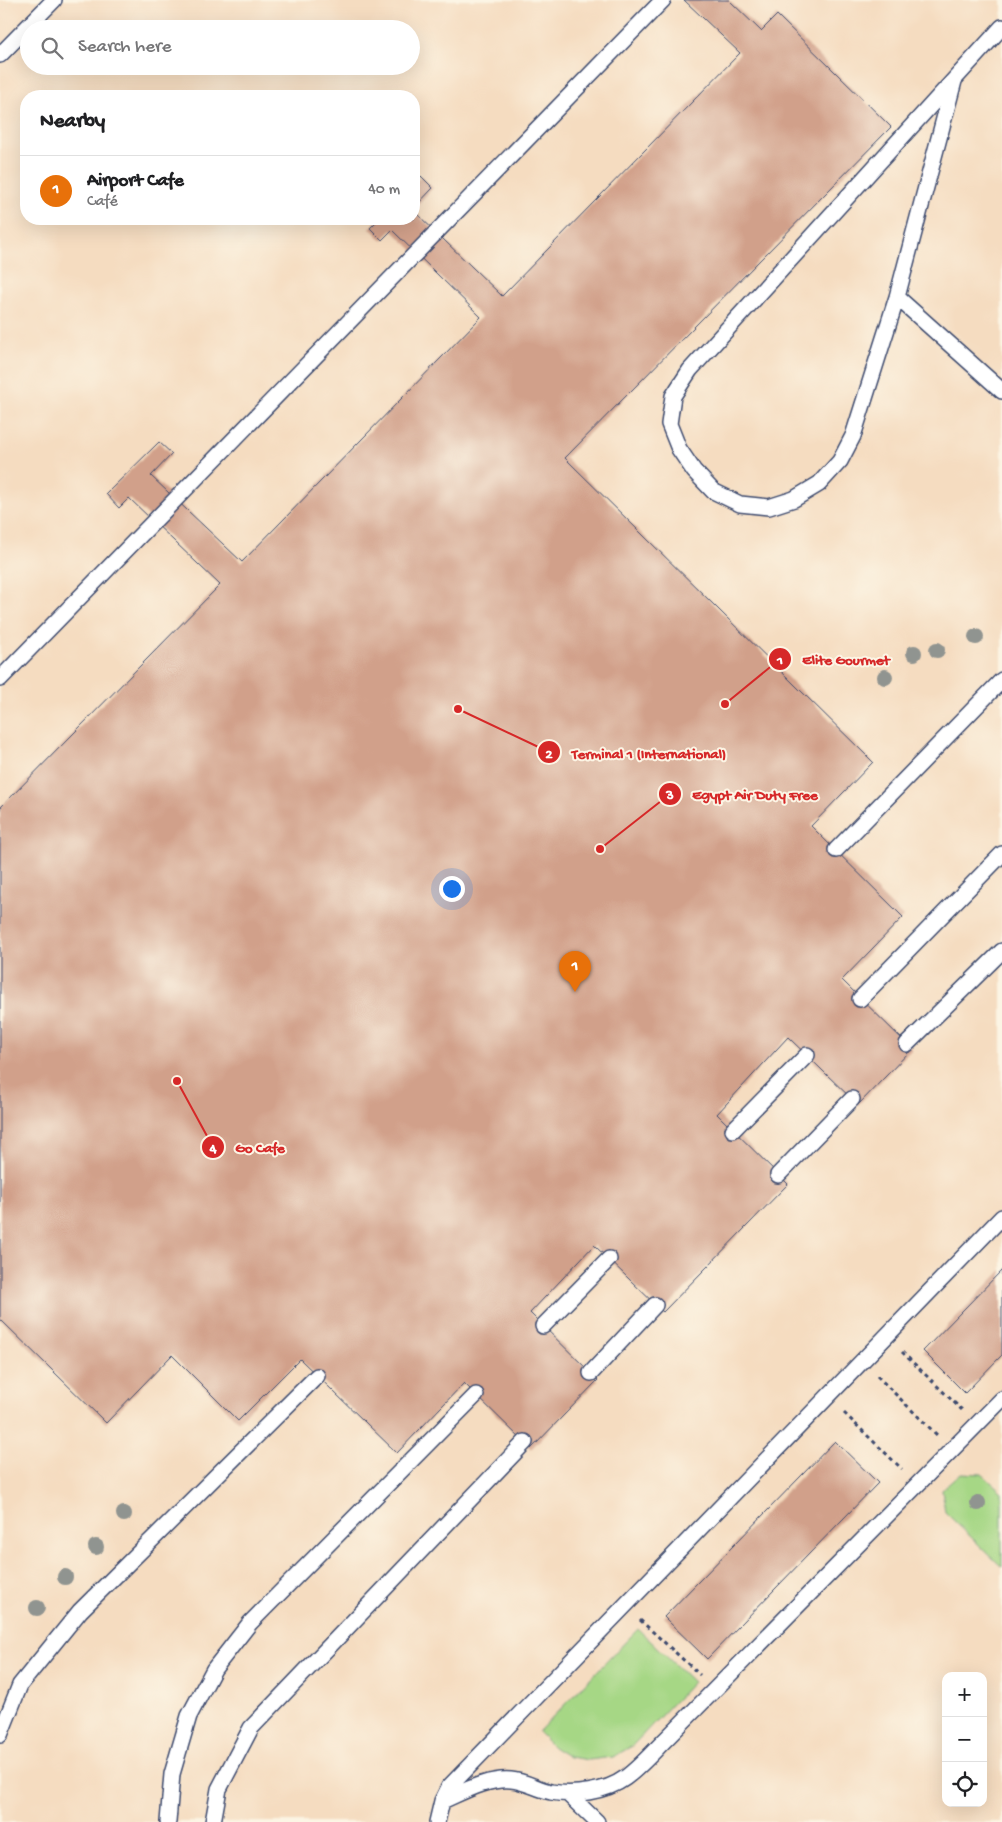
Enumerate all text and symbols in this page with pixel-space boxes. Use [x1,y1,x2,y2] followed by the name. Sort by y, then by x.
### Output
[20,20,420,75] search box
[38,34,66,62] icon: search
[78,36,172,59] text: Search here
[40,110,105,135] text: Nearby
[87,170,184,193] text: Airport Cafe
[53,181,59,200] text: 1
[368,181,400,200] text: 40 m
[87,193,118,212] text: Café
[767,644,899,674] callout: Elite Gourmet
[776,652,783,670] text: 1
[802,652,892,670] text: Elite Gourmet
[537,737,736,767] callout: Terminal 1 (International)
[545,746,553,764] text: 2
[571,746,726,764] text: Terminal 1 (International)
[657,779,828,809] callout: Egypt Air Duty Free
[665,787,674,805] text: 3
[692,787,819,805] text: Egypt Air Duty Free
[439,876,465,902] your location
[559,951,591,992] pin: 1
[200,1132,295,1162] callout: Go Cafe
[208,1140,217,1158] text: 4
[235,1140,286,1158] text: Go Cafe
[942,1672,987,1807] map controls
[942,1672,987,1717] button: +
[942,1717,987,1762] button: −
[942,1762,987,1807] button: locate

